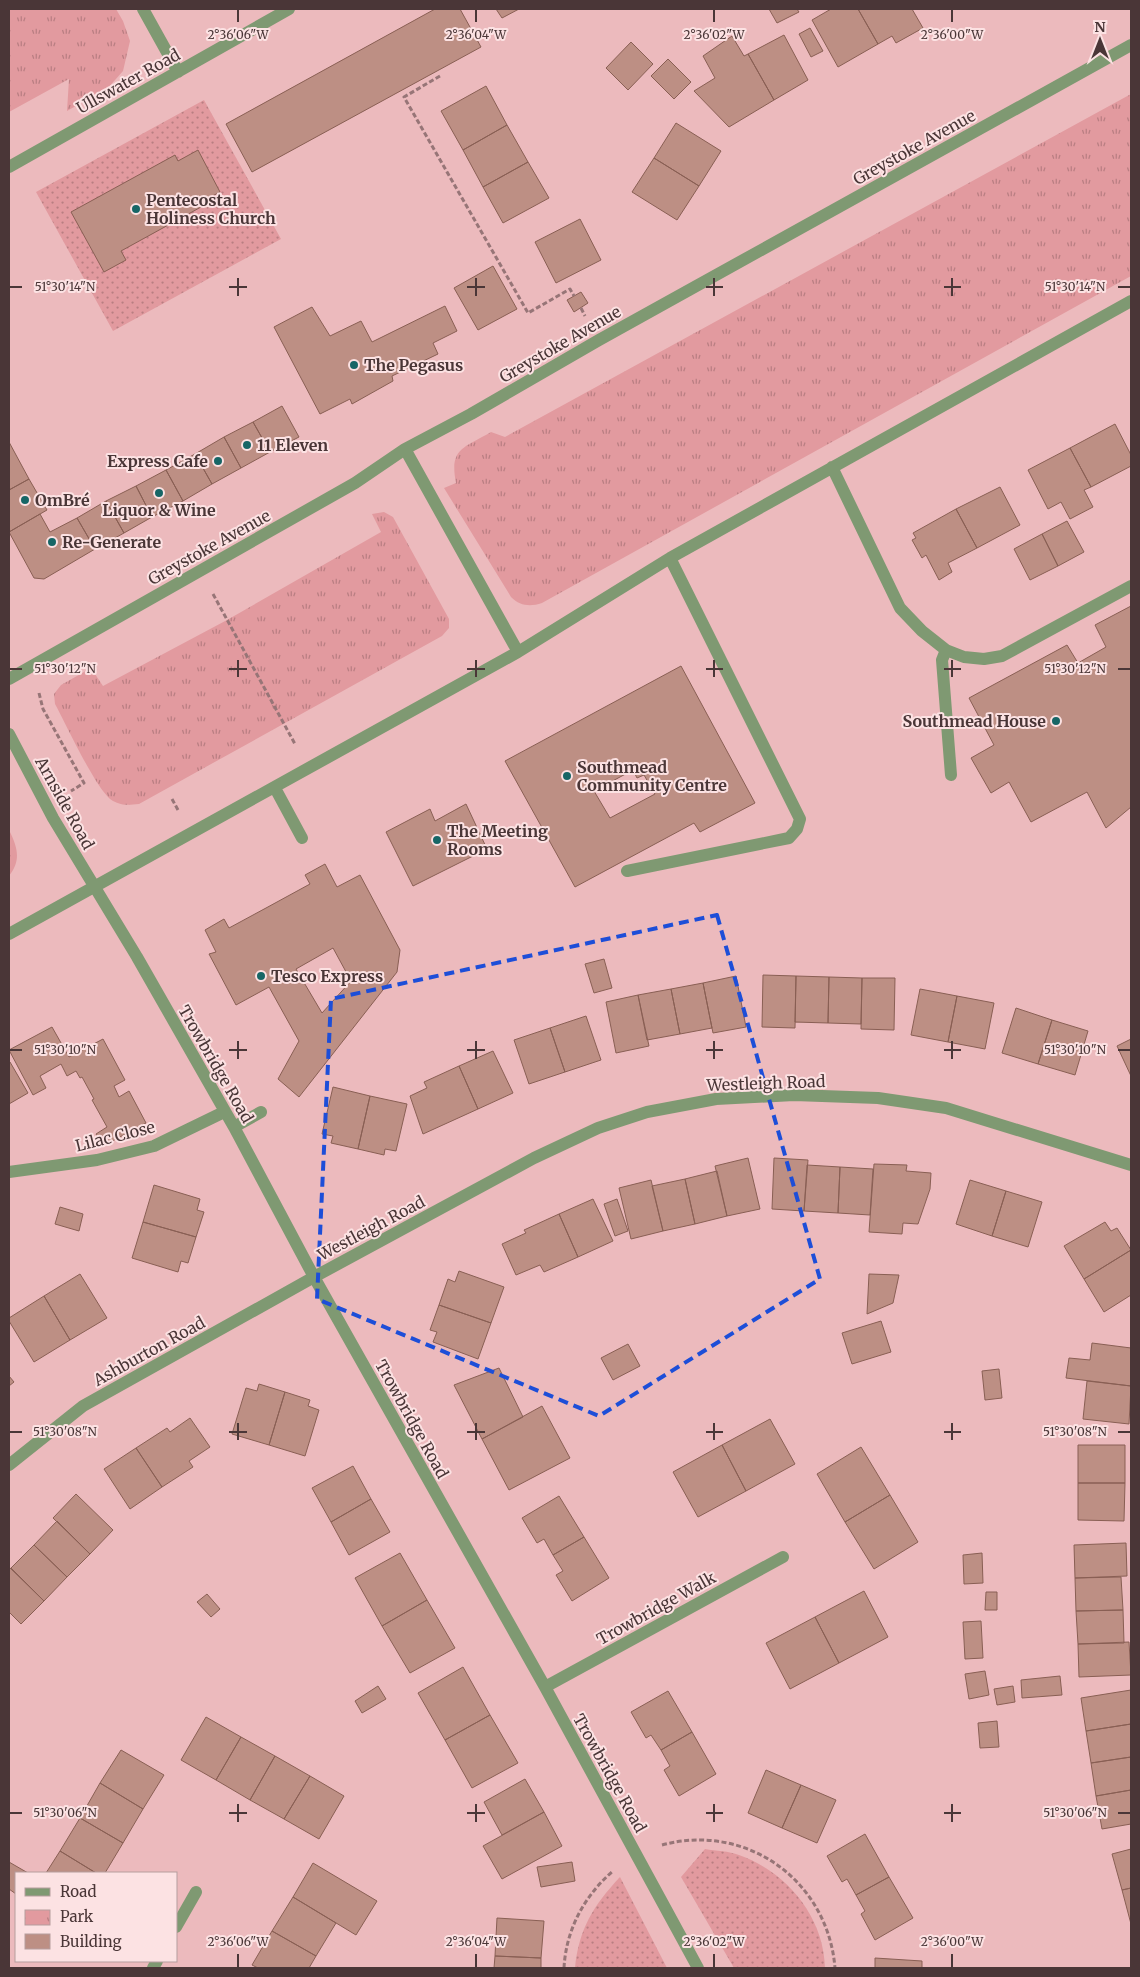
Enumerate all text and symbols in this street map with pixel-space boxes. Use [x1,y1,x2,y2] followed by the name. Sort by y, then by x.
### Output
[1075,15,1125,65] north arrow
[1094,18,1106,36] text: N
[207,27,270,42] text: 2°36'06"W
[446,27,507,42] text: 2°36'04"W
[683,27,746,42] text: 2°36'02"W
[921,27,984,42] text: 2°36'00"W
[73,44,184,118] street label: Ullswater Road
[849,105,979,189] street label: Greystoke Avenue
[146,190,276,228] place label: Pentecostal Holiness Church
[130,203,142,215] marker: Pentecostal Holiness Church
[35,279,96,294] text: 51°30'14"N
[1045,279,1106,294] text: 51°30'14"N
[496,301,624,387] street label: Greystoke Avenue
[364,355,463,375] place label: The Pegasus
[348,359,360,371] marker: The Pegasus
[257,435,328,455] place label: 11 Eleven
[241,439,253,451] marker: 11 Eleven
[107,451,208,471] place label: Express Cafe
[212,455,224,467] marker: Express Cafe
[153,487,165,499] marker: Liquor & Wine
[35,490,90,510] place label: OmBré
[19,494,31,506] marker: OmBré
[102,500,216,520] place label: Liquor & Wine
[144,505,274,589] street label: Greystoke Avenue
[62,532,161,552] place label: Re-Generate
[46,536,58,548] marker: Re-Generate
[34,661,96,676] text: 51°30'12"N
[1044,661,1106,676] text: 51°30'12"N
[903,711,1046,731] place label: Southmead House
[1050,715,1062,727] marker: Southmead House
[31,752,99,853] street label: Arnside Road
[577,757,727,795] place label: Southmead Community Centre
[561,770,573,782] marker: Southmead Community Centre
[447,821,548,859] place label: The Meeting Rooms
[431,834,443,846] marker: The Meeting Rooms
[271,966,383,986] place label: Tesco Express
[255,970,267,982] marker: Tesco Express
[174,1002,258,1127] street label: Trowbridge Road
[34,1042,97,1057] text: 51°30'10"N
[1044,1042,1107,1057] text: 51°30'10"N
[705,1071,826,1095] street label: Westleigh Road
[73,1116,157,1156] street label: Lilac Close
[313,1191,428,1265] street label: Westleigh Road
[89,1312,209,1390] street label: Ashburton Road
[371,1356,453,1482] street label: Trowbridge Road
[33,1424,98,1439] text: 51°30'08"N
[1043,1424,1108,1439] text: 51°30'08"N
[593,1567,720,1649] street label: Trowbridge Walk
[569,1710,651,1836] street label: Trowbridge Road
[33,1805,97,1820] text: 51°30'06"N
[1043,1805,1107,1820] text: 51°30'06"N
[15,1872,178,1962] legend
[60,1882,96,1901] text: Road
[60,1907,94,1926] text: Park
[60,1932,122,1951] text: Building
[207,1934,270,1949] text: 2°36'06"W
[446,1934,507,1949] text: 2°36'04"W
[683,1934,746,1949] text: 2°36'02"W
[921,1934,984,1949] text: 2°36'00"W

